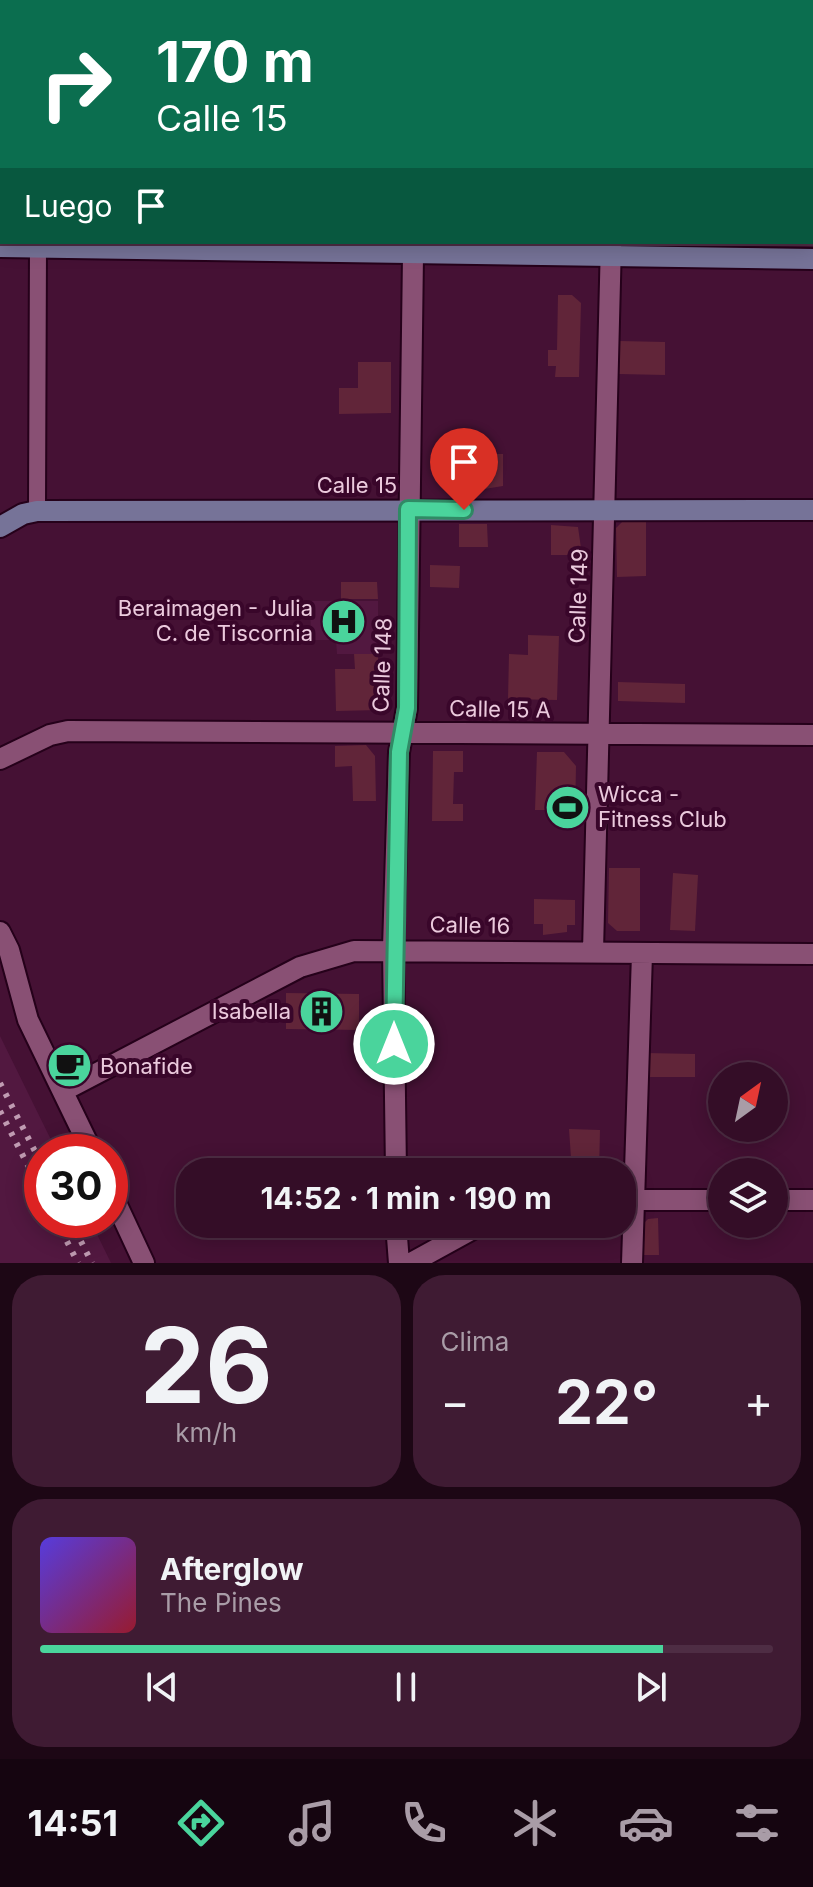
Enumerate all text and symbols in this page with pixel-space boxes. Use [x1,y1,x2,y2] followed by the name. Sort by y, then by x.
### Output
[156,28,314,96] text: 170 m
[24,32,128,136] icon: right
[156,96,288,140] text: Calle 15
[129,184,173,228] icon: arrive
[24,188,113,224] text: Luego
[430,428,498,510] pin
[442,440,486,484] icon: arrive
[317,472,397,498] street label: Calle 15
[563,548,593,644] street label: Calle 149
[118,595,313,646] place label: Beraimagen - Julia C. de Tiscornia
[320,597,368,645] hospital icon: Beraimagen - Julia C. de Tiscornia
[367,617,397,713] street label: Calle 148
[449,695,551,723] street label: Calle 15 A
[598,781,727,832] place label: Wicca - Fitness Club
[543,783,591,831] sports icon: Wicca - Fitness Club
[429,911,511,939] street label: Calle 16
[298,987,346,1035] building icon: Isabella
[212,998,291,1024] place label: Isabella
[352,1002,436,1086] position arrow
[45,1042,93,1090] cafe icon: Bonafide
[100,1053,193,1079] place label: Bonafide
[708,1062,788,1142] north arrow
[708,1062,788,1238] map controls
[24,1134,128,1238] speed limit sign: 30
[708,1158,788,1238] button: layers
[260,1180,552,1216] text: 14:52 · 1 min · 190 m
[140,1302,273,1428] text: 26
[441,1326,509,1357] text: Clima
[555,1366,658,1438] text: 22°
[441,1375,470,1429] text: −
[744,1375,773,1429] text: +
[175,1417,237,1448] text: km/h
[160,1551,304,1587] text: Afterglow
[160,1587,282,1618] text: The Pines
[140,1665,184,1709] icon: previous
[384,1665,428,1709] icon: pause
[629,1665,673,1709] icon: next
[173,1795,229,1851] icon: directions
[284,1795,340,1851] icon: music
[396,1795,452,1851] icon: phone
[507,1795,563,1851] icon: climate
[618,1795,674,1851] icon: car
[729,1795,785,1851] icon: filters
[28,1801,118,1845] text: 14:51

